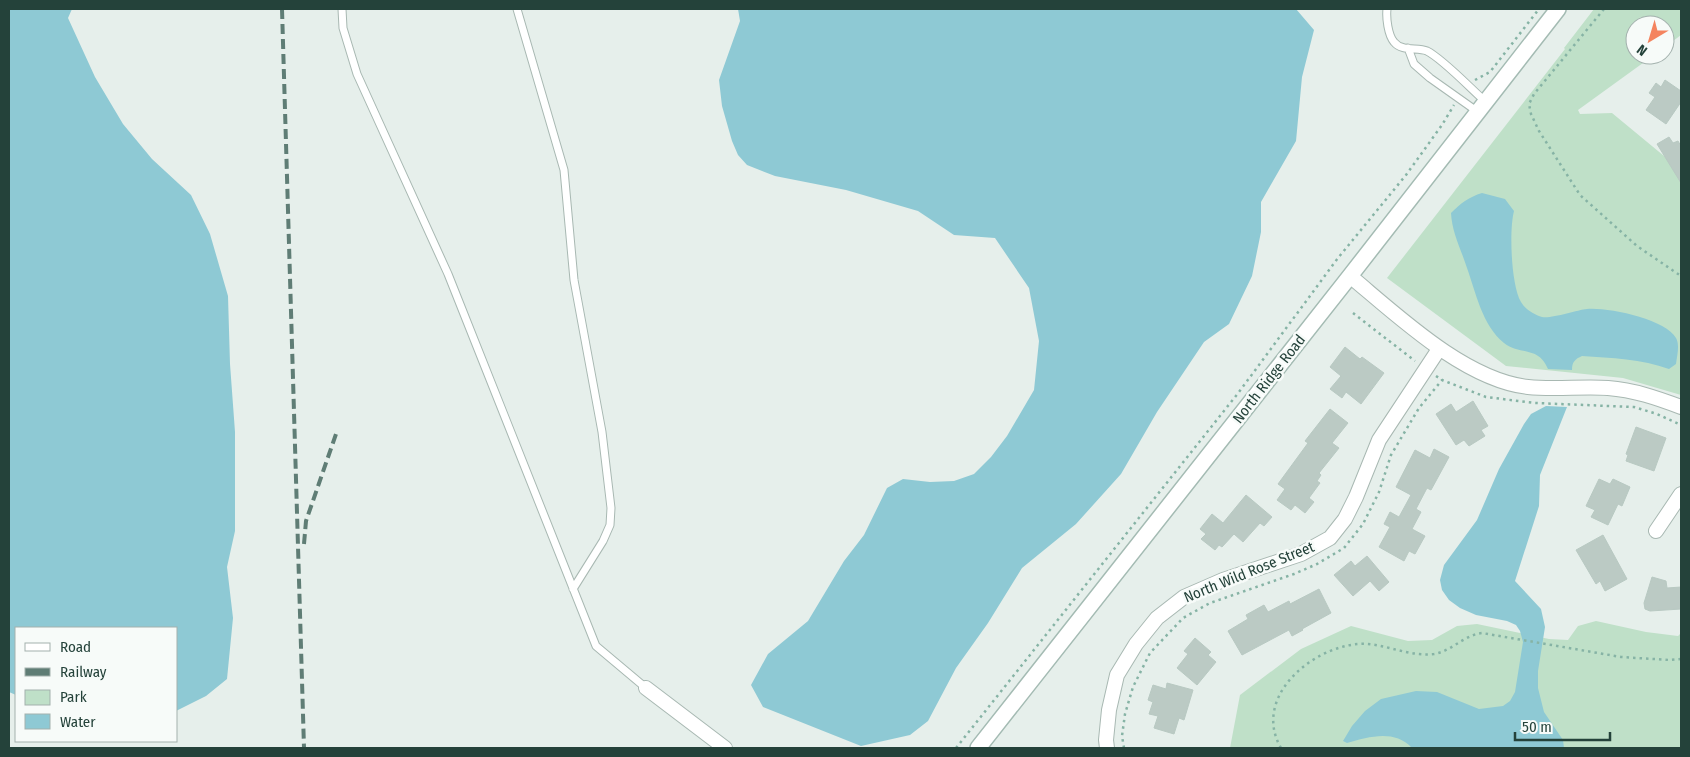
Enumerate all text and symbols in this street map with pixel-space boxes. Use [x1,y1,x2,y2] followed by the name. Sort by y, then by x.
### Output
[1625,15,1675,65] north arrow
[1634,41,1651,59] text: N
[1229,331,1309,427] street label: North Ridge Road
[1181,538,1317,606] street label: North Wild Rose Street
[15,627,178,742] legend
[60,638,91,656] text: Road
[60,663,107,681] text: Railway
[60,688,87,706] text: Park
[1515,710,1610,742] scale bar
[60,713,96,731] text: Water
[1522,718,1552,736] text: 50 m

